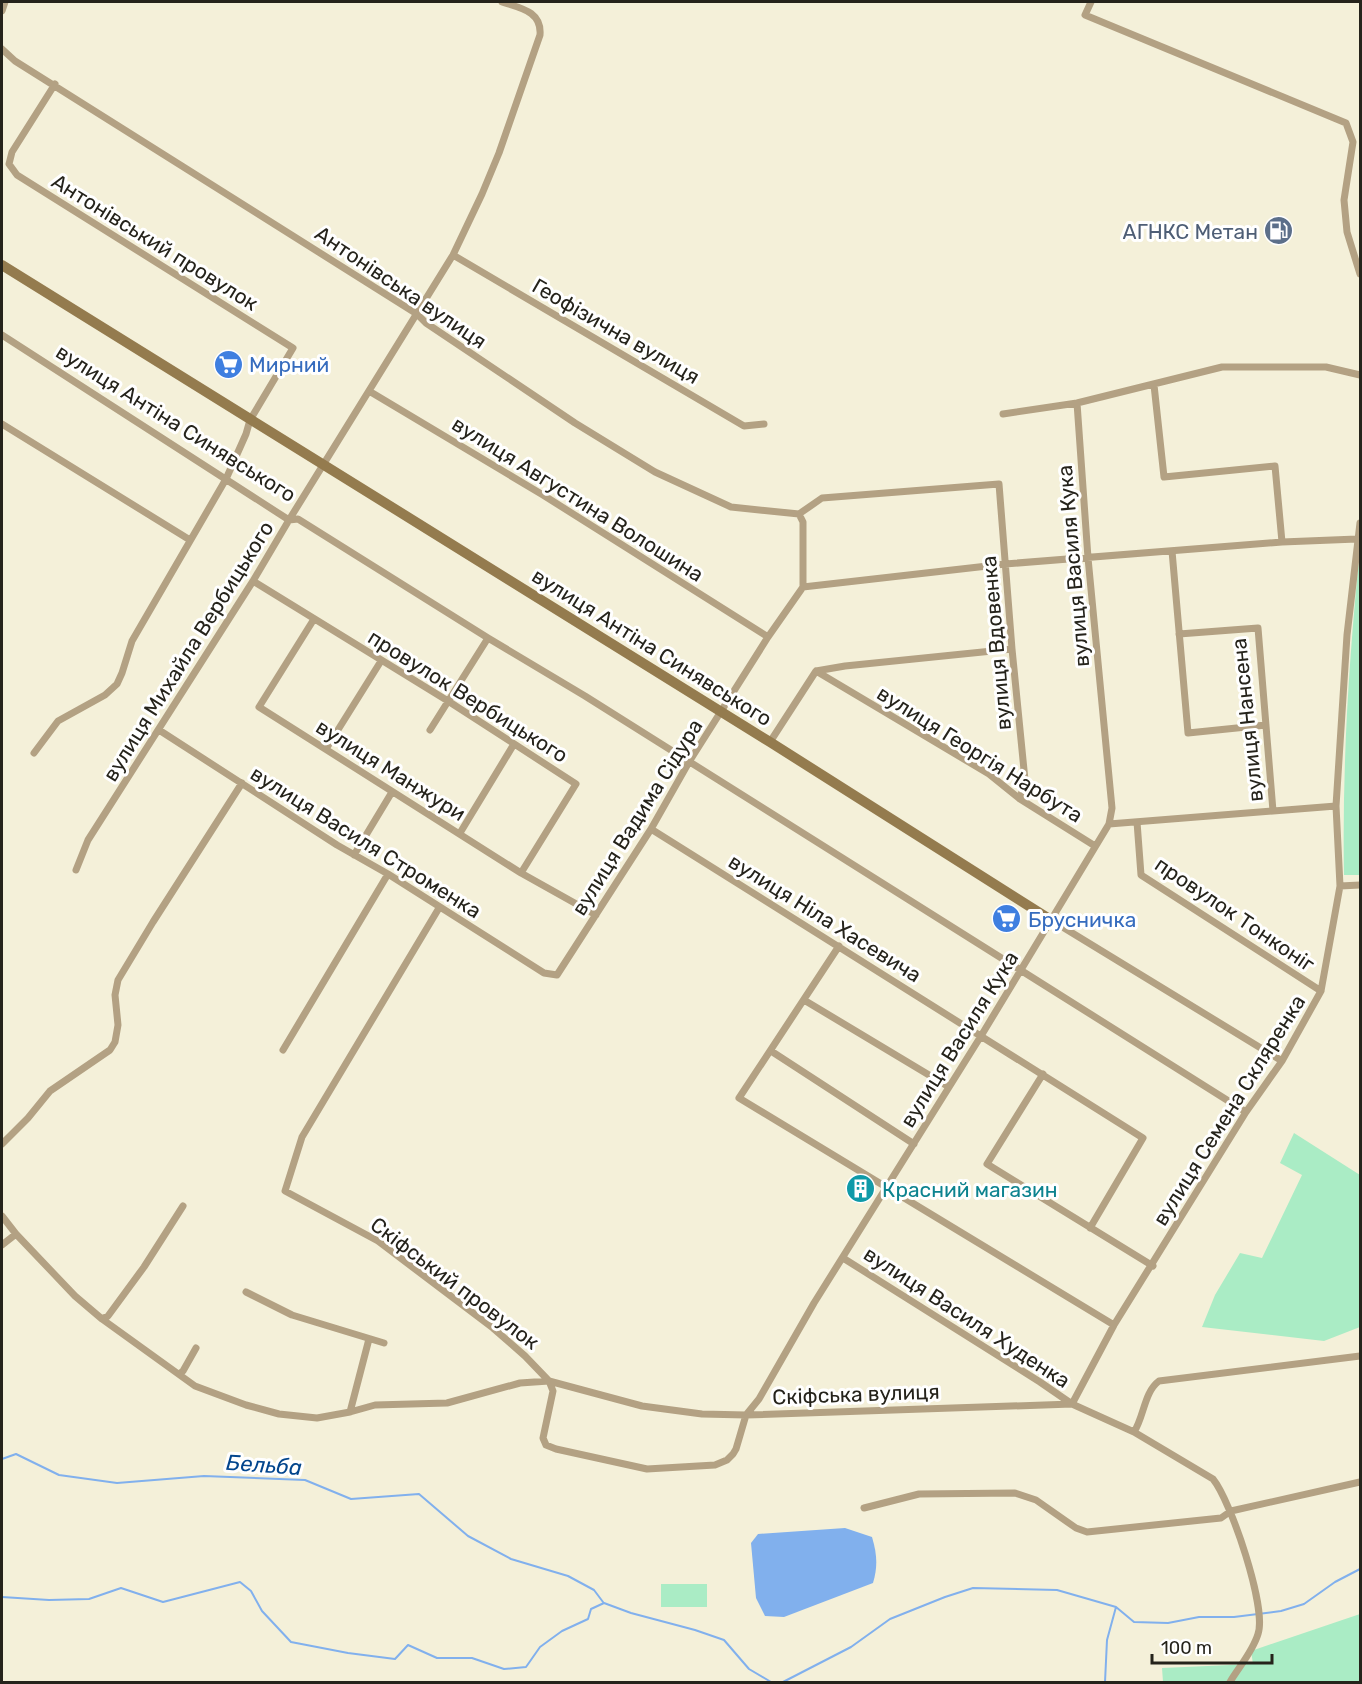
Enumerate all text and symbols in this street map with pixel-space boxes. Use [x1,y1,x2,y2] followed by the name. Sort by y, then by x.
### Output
[47,168,263,316] street label: Антонівський провулок
[1263,215,1295,247] fuel station icon: АГНКС Метан
[1123,219,1258,244] place label: АГНКС Метан
[310,220,492,354] street label: Антонівська вулиця
[528,273,704,389] street label: Геофізична вулиця
[52,339,300,507] street label: вулиця Антіна Синявського
[212,348,244,380] supermarket icon: Мирний
[249,352,329,377] place label: Мирний
[448,411,708,587] street label: вулиця Августина Волошина
[1052,464,1094,668] street label: вулиця Василя Кука
[97,516,279,786] street label: вулиця Михайла Вербицького
[976,555,1016,731] street label: вулиця Вдовенка
[528,563,776,731] street label: вулиця Антіна Синявського
[364,624,572,768] street label: провулок Вербицького
[1226,637,1268,803] street label: вулиця Нансена
[873,680,1087,828] street label: вулиця Георгія Нарбута
[312,714,470,826] street label: вулиця Манжури
[566,714,708,920] street label: вулиця Вадима Сідура
[246,761,486,923] street label: вулиця Василя Строменка
[724,849,926,987] street label: вулиця Ніла Хасевича
[1150,851,1320,977] street label: провулок Тонконіг
[991,903,1023,935] supermarket icon: Брусничка
[1028,907,1136,932] place label: Брусничка
[895,946,1023,1132] street label: вулиця Василя Кука
[1148,990,1310,1230] street label: вулиця Семена Скляренка
[845,1173,877,1205] building icon: Красний магазин
[882,1177,1058,1202] place label: Красний магазин
[366,1211,544,1355] street label: Скіфський провулок
[859,1241,1075,1393] street label: вулиця Василя Худенка
[772,1379,940,1409] street label: Скіфська вулиця
[225,1449,303,1481] water label: Бельба
[1152,1627,1272,1665] scale bar
[1161,1637,1212,1659] text: 100 m

